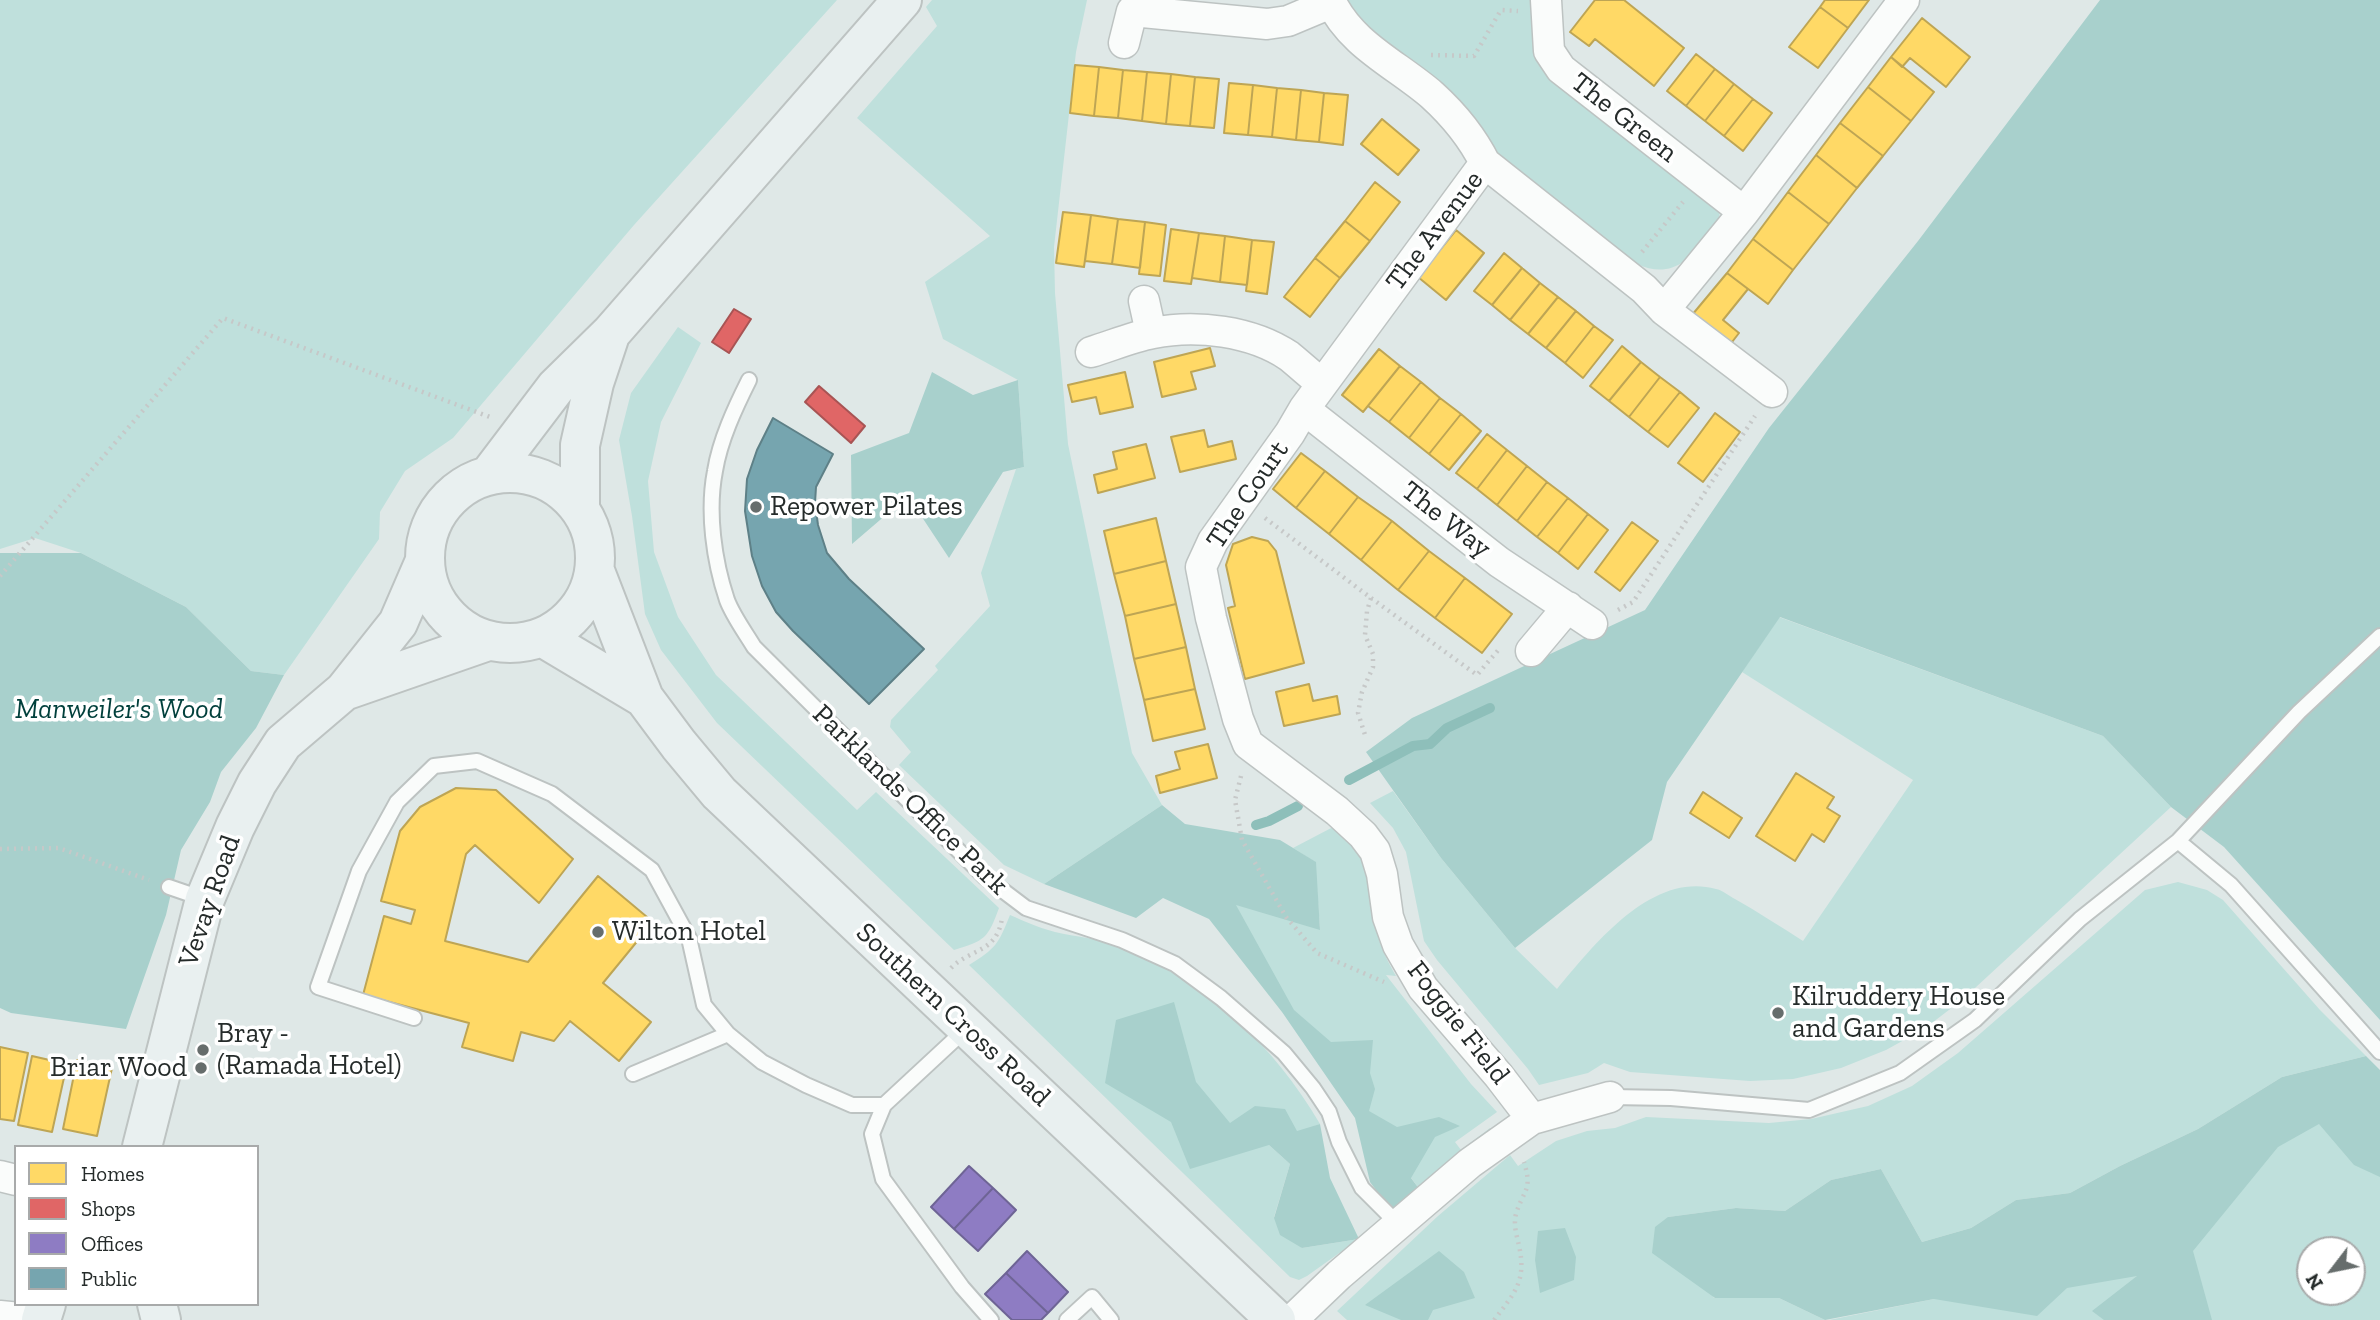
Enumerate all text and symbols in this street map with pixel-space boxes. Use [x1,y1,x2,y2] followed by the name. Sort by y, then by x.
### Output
[1564,66,1684,170] street label: The Green
[1379,164,1491,298] street label: The Avenue
[1200,435,1296,555] street label: The Court
[1394,475,1498,565] street label: The Way
[770,490,963,524] place label: Repower Pilates
[748,499,764,515] marker: Repower Pilates
[15,693,223,727] park label: Manweiler's Wood
[805,698,1015,902] street label: Parklands Office Park
[172,831,248,971] street label: Vevay Road
[612,915,766,949] place label: Wilton Hotel
[849,916,1057,1114] street label: Southern Cross Road
[590,924,606,940] marker: Wilton Hotel
[1400,955,1516,1091] street label: Foggie Field
[1792,980,2005,1046] place label: Kilruddery House and Gardens
[1770,1005,1786,1021] marker: Kilruddery House and Gardens
[217,1017,402,1083] place label: Bray - (Ramada Hotel)
[195,1042,211,1058] marker: Bray - (Ramada Hotel)
[50,1051,187,1085] place label: Briar Wood
[193,1060,209,1076] marker: Briar Wood
[14,1145,259,1306] legend
[81,1161,144,1186] text: Homes
[81,1196,135,1221] text: Shops
[81,1231,143,1256] text: Offices
[2296,1236,2366,1306] north arrow
[81,1266,137,1291] text: Public
[2301,1269,2328,1294] text: N

